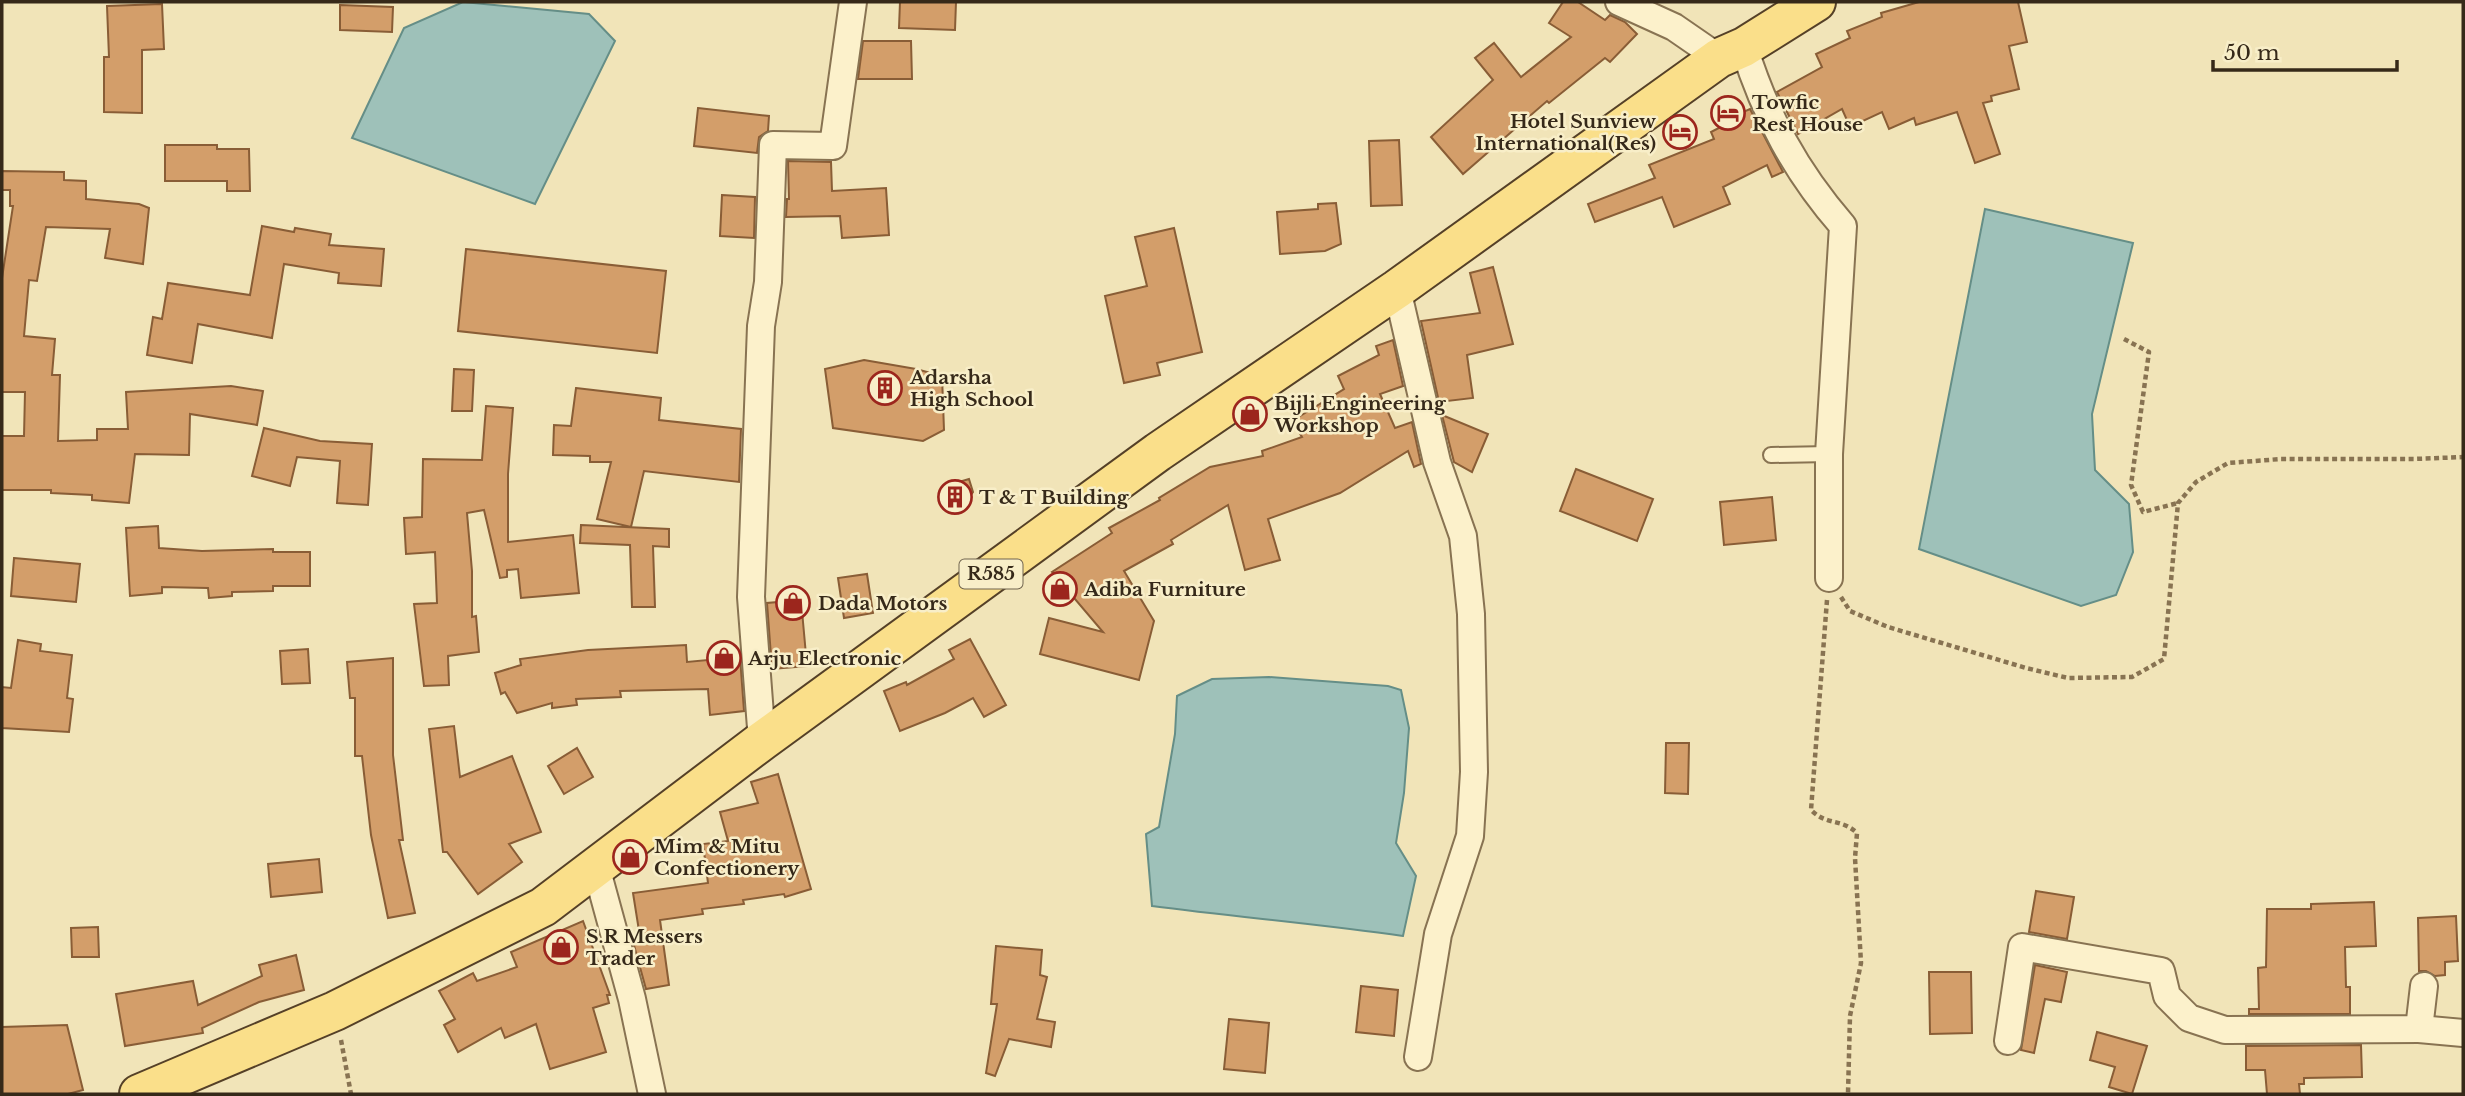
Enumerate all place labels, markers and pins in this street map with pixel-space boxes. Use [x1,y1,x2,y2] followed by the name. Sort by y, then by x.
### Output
[1752,91,1863,136] place label: Towfic Rest House
[1709,94,1747,132] hotel icon: Towfic Rest House
[1475,110,1656,155] place label: Hotel Sunview International(Res)
[1661,113,1699,151] hotel icon: Hotel Sunview International(Res)
[909,366,1034,411] place label: Adarsha High School
[866,369,904,407] building icon: Adarsha High School
[1273,392,1447,437] place label: Bijli Engineering Workshop
[1231,395,1269,433] shop icon: Bijli Engineering Workshop
[936,478,974,516] building icon: T & T Building
[979,486,1130,509] place label: T & T Building
[1041,570,1079,608] shop icon: Adiba Furniture
[1083,578,1246,601] place label: Adiba Furniture
[774,584,812,622] shop icon: Dada Motors
[818,592,948,615] place label: Dada Motors
[705,639,743,677] shop icon: Arju Electronic
[747,647,902,670] place label: Arju Electronic
[654,835,800,880] place label: Mim & Mitu Confectionery
[611,838,649,876] shop icon: Mim & Mitu Confectionery
[586,925,703,970] place label: S.R Messers Trader
[542,928,580,966] shop icon: S.R Messers Trader

